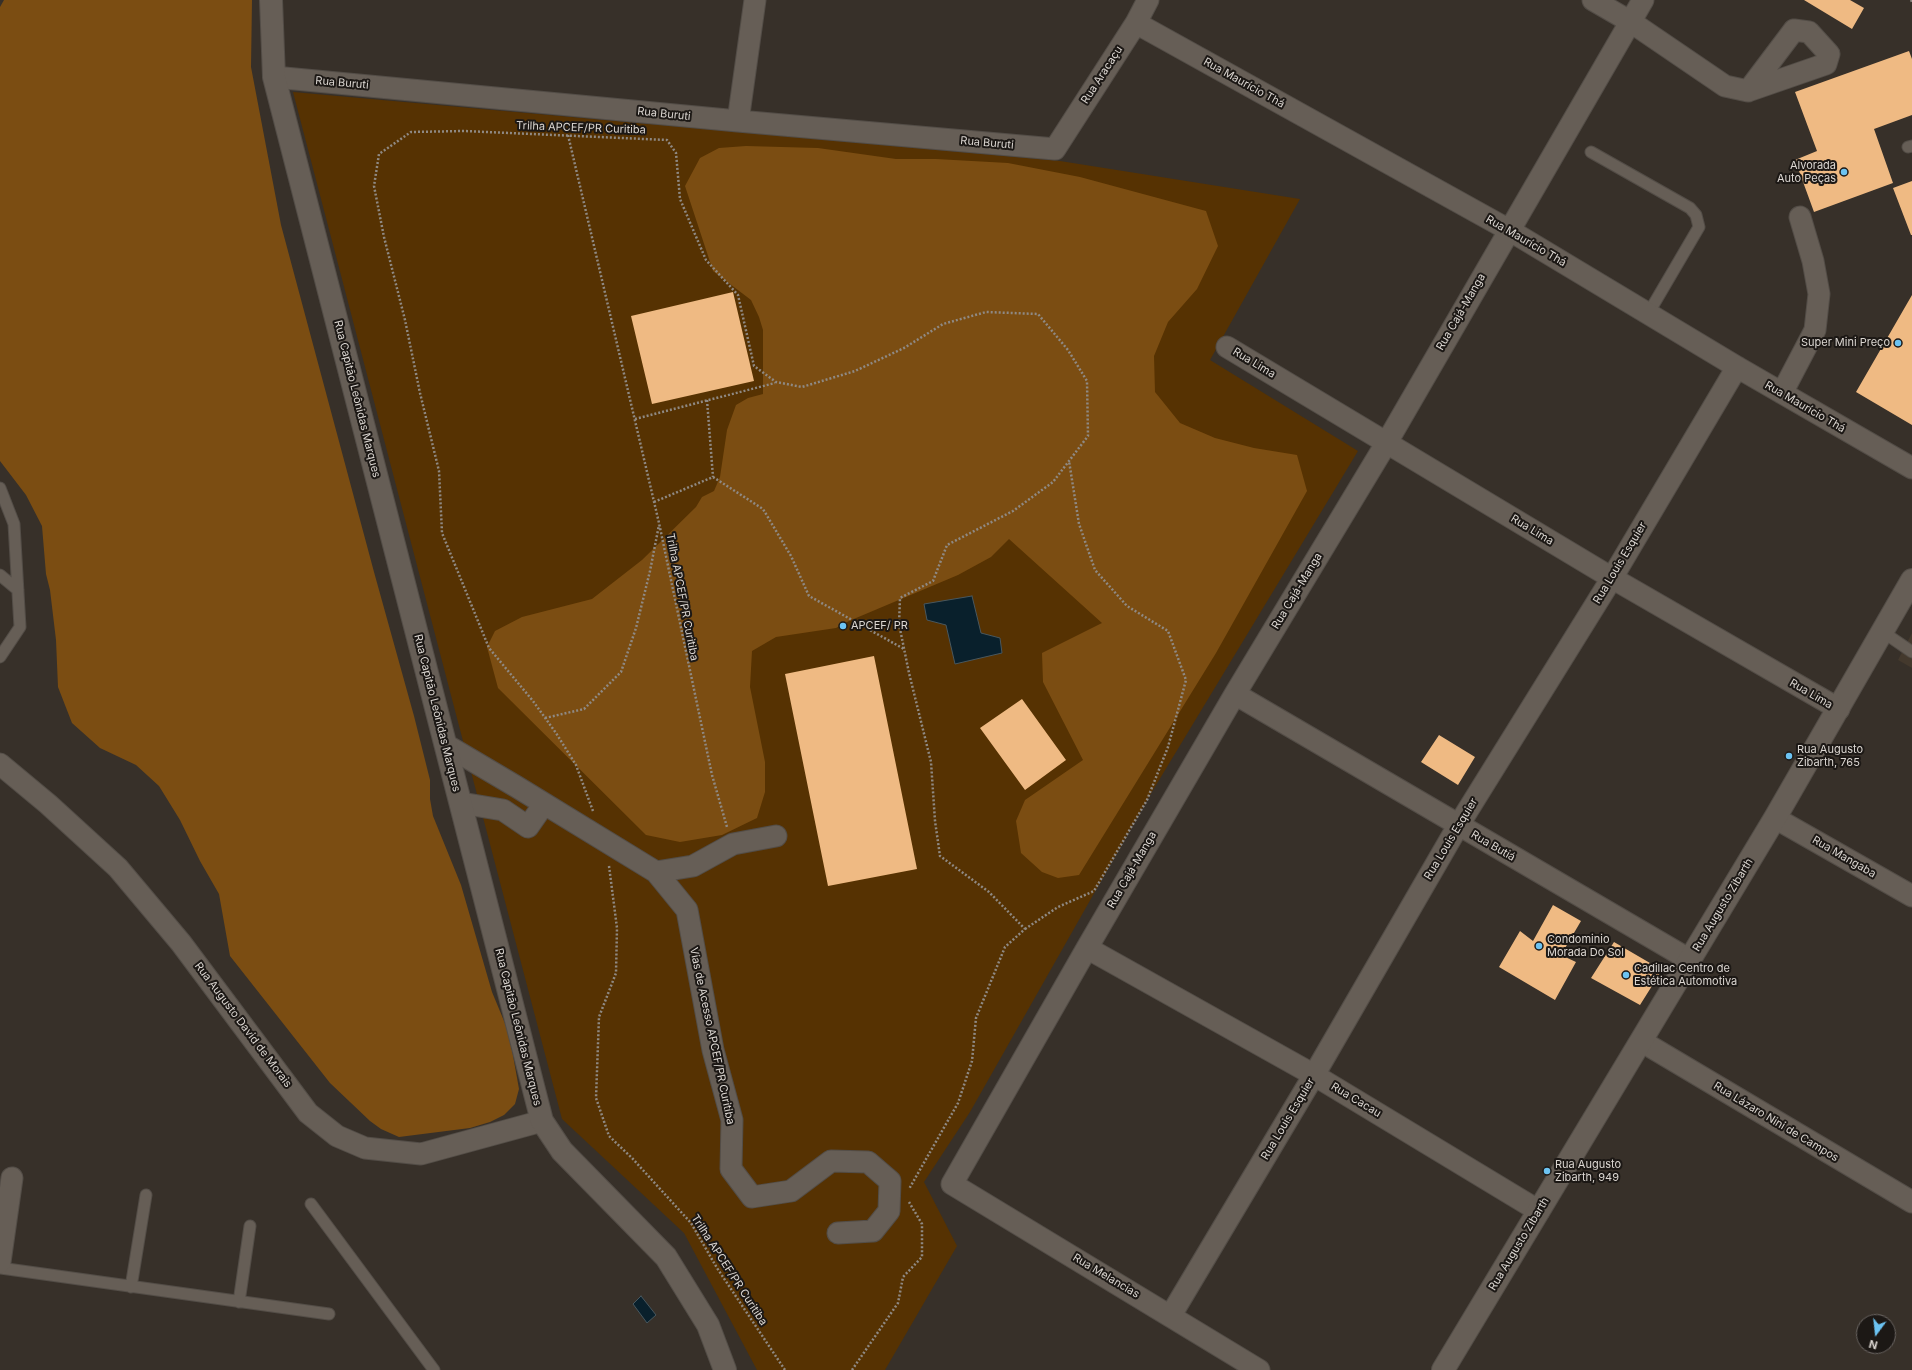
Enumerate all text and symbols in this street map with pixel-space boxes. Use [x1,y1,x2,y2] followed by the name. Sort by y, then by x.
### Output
[1078,44,1126,106] street label: Rua Aracaçu
[1201,55,1287,111] street label: Rua Maurício Thá
[315,74,369,92] street label: Rua Buruti
[637,105,691,123] street label: Rua Buruti
[516,119,646,137] street label: Trilha APCEF/PR Curitiba
[960,134,1014,152] street label: Rua Buruti
[1777,159,1836,185] place label: Alvorada Auto Peças
[1839,167,1849,177] marker: Alvorada Auto Peças
[1483,213,1569,269] street label: Rua Maurício Thá
[1434,271,1488,353] street label: Rua Cajá-Manga
[331,319,383,479] street label: Rua Capitão Leônidas Marques
[1801,336,1890,350] place label: Super Mini Preço
[1893,338,1903,348] marker: Super Mini Preço
[1230,345,1278,381] street label: Rua Lima
[1762,379,1848,435] street label: Rua Maurício Thá
[1508,512,1556,548] street label: Rua Lima
[1590,520,1650,606] street label: Rua Louis Esquier
[663,532,701,662] street label: Trilha APCEF/PR Curitiba
[1269,551,1325,631] street label: Rua Cajá-Manga
[851,619,908,633] place label: APCEF/ PR
[838,621,848,631] marker: APCEF/ PR
[411,633,463,793] street label: Rua Capitão Leônidas Marques
[1787,676,1835,712] street label: Rua Lima
[1797,743,1863,769] place label: Rua Augusto Zibarth, 765
[1784,751,1794,761] marker: Rua Augusto Zibarth, 765
[1421,796,1481,882] street label: Rua Louis Esquier
[1468,828,1518,864] street label: Rua Butiá
[1105,829,1159,911] street label: Rua Cajá-Manga
[1810,833,1878,881] street label: Rua Mangaba
[1690,856,1756,954] street label: Rua Augusto Zibarth
[1547,933,1624,959] place label: Condominio Morada Do Sol
[1534,941,1544,951] marker: Condominio Morada Do Sol
[687,946,737,1126] street label: Vias de Acesso APCEF/PR Curitiba
[492,947,544,1107] street label: Rua Capitão Leônidas Marques
[192,960,294,1090] street label: Rua Augusto David de Morais
[1634,962,1737,988] place label: Cadillac Centro de Estética Automotiva
[1621,970,1631,980] marker: Cadillac Centro de Estética Automotiva
[1258,1076,1318,1162] street label: Rua Louis Esquier
[1711,1079,1841,1165] street label: Rua Lázaro Nini de Campos
[1329,1080,1383,1120] street label: Rua Cacau
[1555,1158,1621,1184] place label: Rua Augusto Zibarth, 949
[1542,1166,1552,1176] marker: Rua Augusto Zibarth, 949
[1486,1195,1552,1293] street label: Rua Augusto Zibarth
[688,1212,770,1328] street label: Trilha APCEF/PR Curitiba
[1070,1251,1142,1301] street label: Rua Melancias
[1856,1314,1896,1354] north arrow
[1867,1337,1879,1352] text: N

